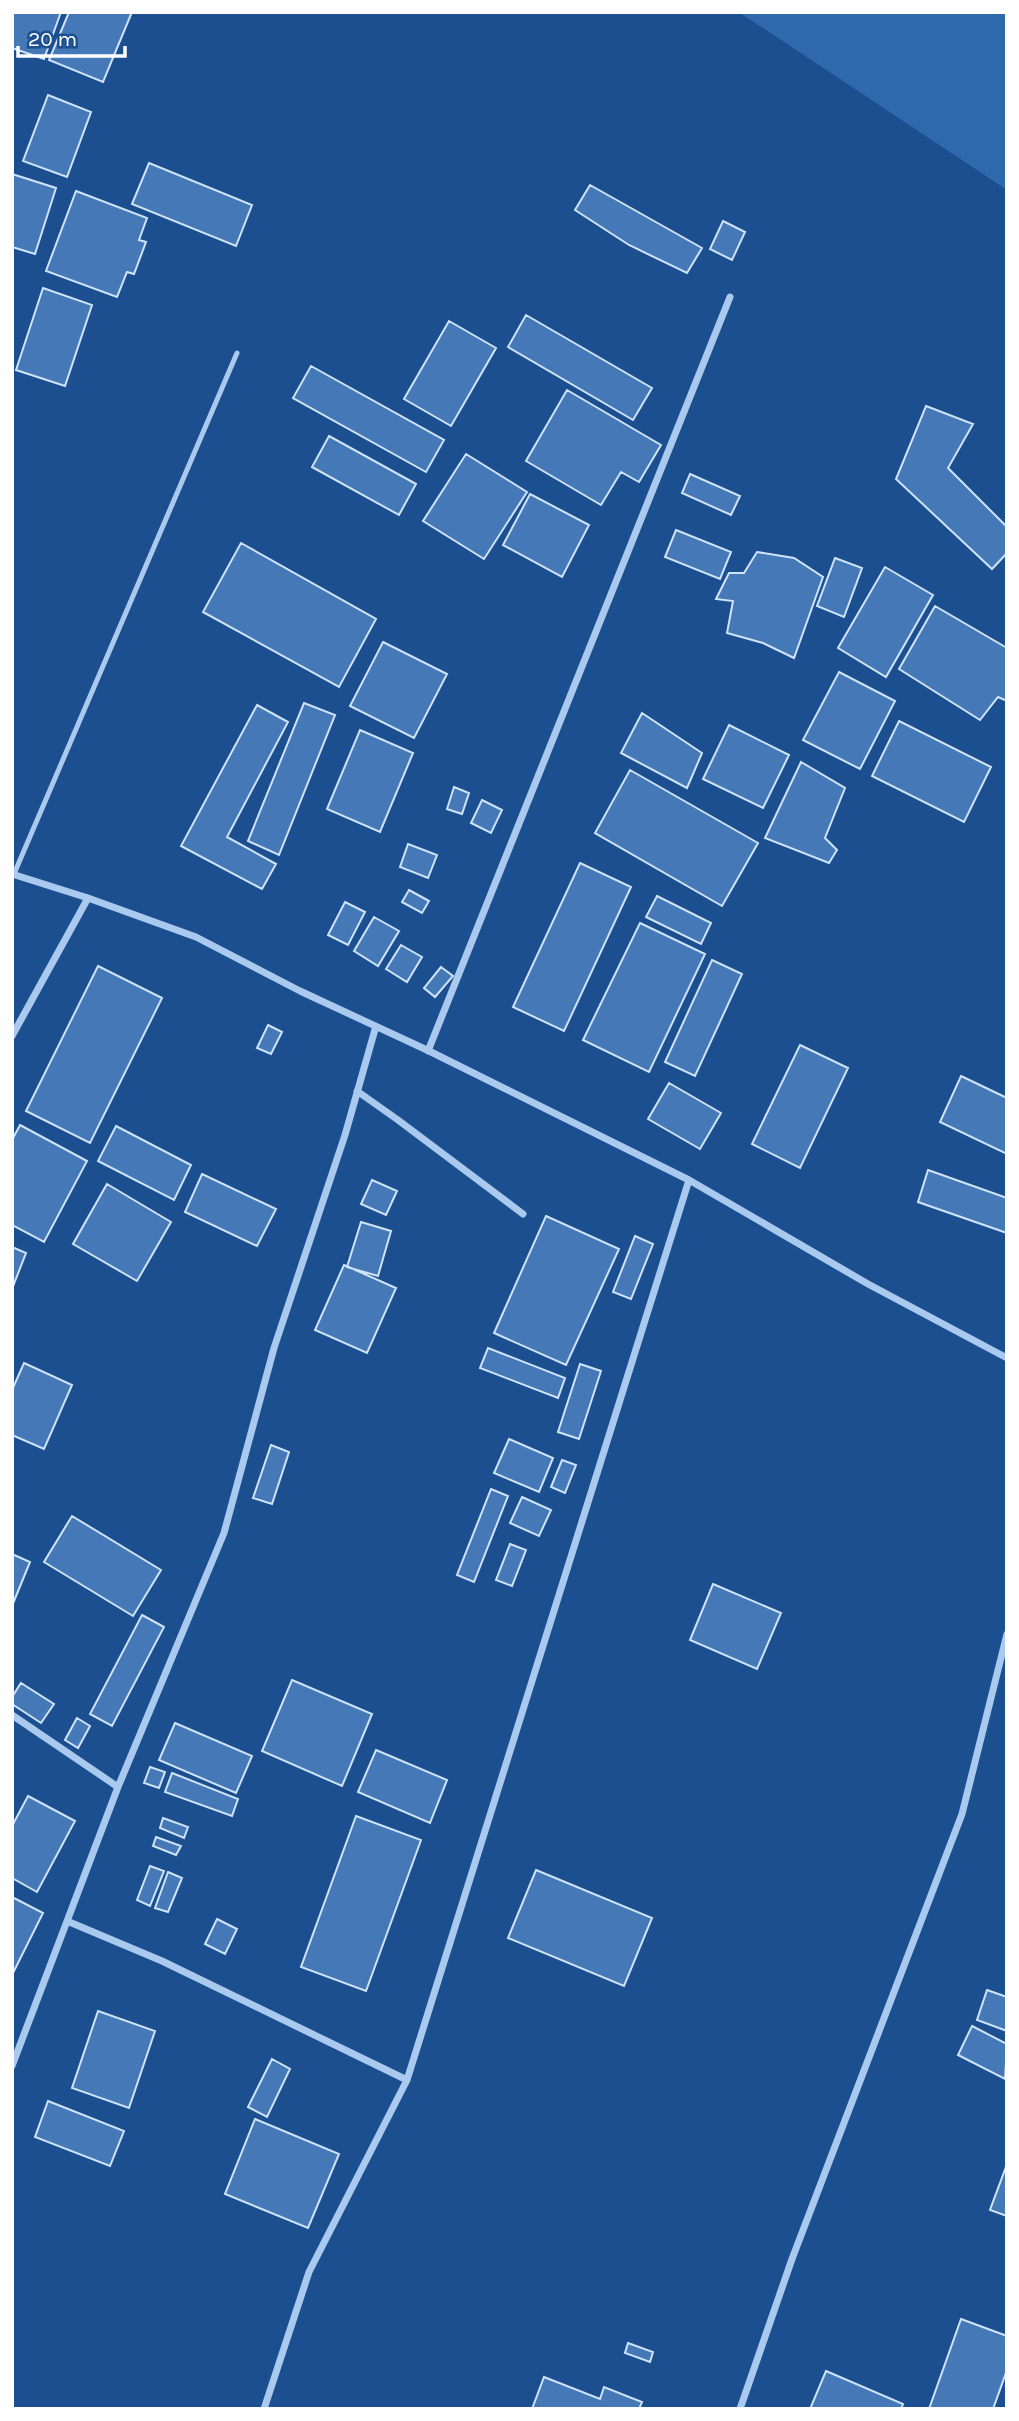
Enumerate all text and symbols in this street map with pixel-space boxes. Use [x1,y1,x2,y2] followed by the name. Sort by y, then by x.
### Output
[18,14,124,58] scale bar
[28,27,77,51] text: 20 m

